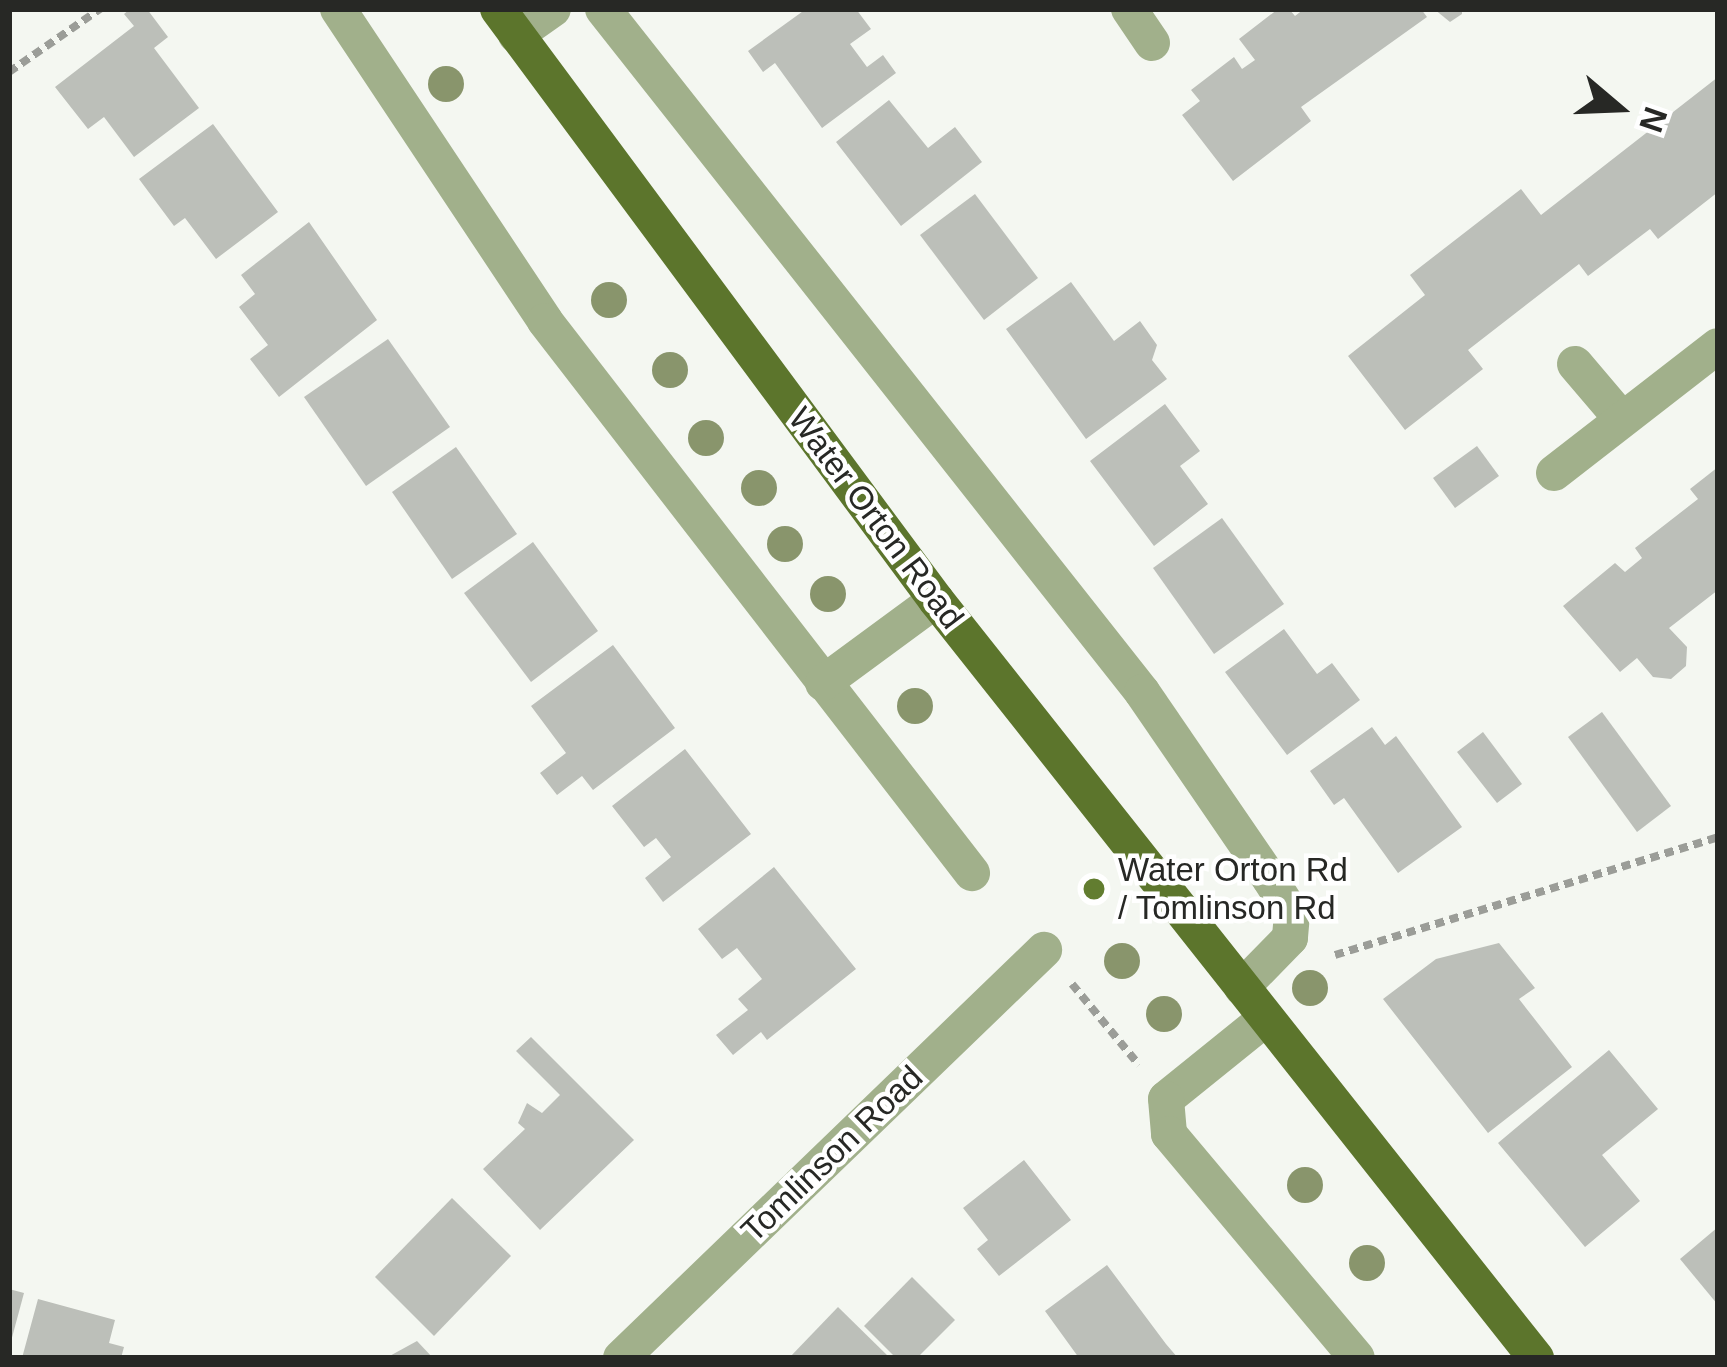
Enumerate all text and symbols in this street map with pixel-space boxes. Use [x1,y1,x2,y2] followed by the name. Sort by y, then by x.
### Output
[1559,48,1679,168] north arrow
[1632,103,1675,137] text: N
[780,400,972,636] street label: Water Orton Road
[1118,850,1348,928] place label: Water Orton Rd / Tomlinson Rd
[1081,876,1107,902] marker: Water Orton Rd / Tomlinson Rd
[733,1058,931,1250] street label: Tomlinson Road

